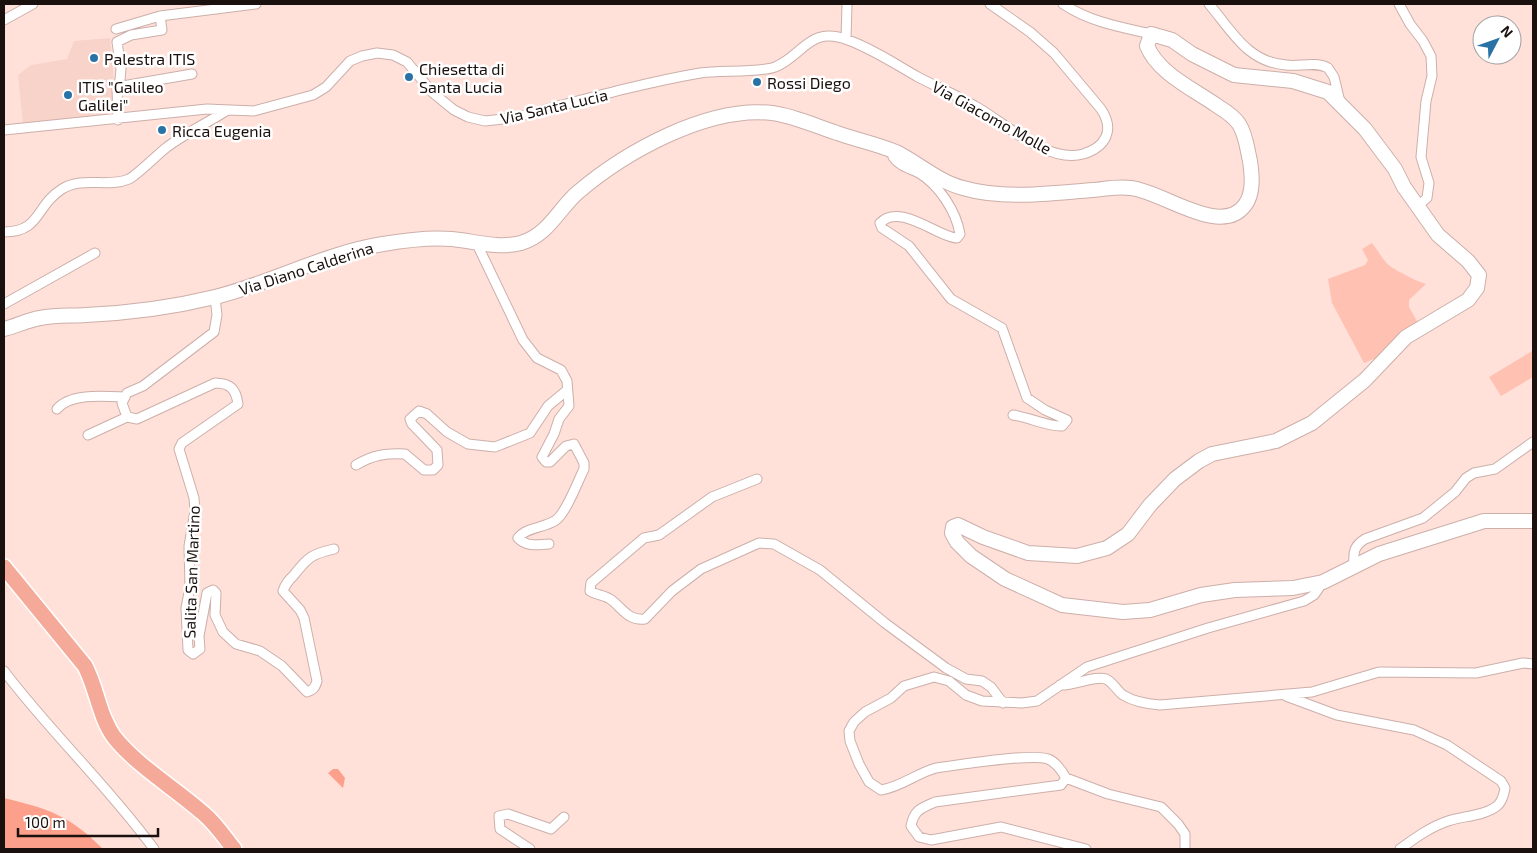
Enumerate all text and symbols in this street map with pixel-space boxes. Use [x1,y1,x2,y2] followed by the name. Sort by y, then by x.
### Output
[1472,15,1522,65] north arrow
[1497,22,1517,41] text: N
[104,49,195,68] place label: Palestra ITIS
[88,52,100,64] marker: Palestra ITIS
[419,59,504,96] place label: Chiesetta di Santa Lucia
[403,71,415,83] marker: Chiesetta di Santa Lucia
[767,73,851,92] place label: Rossi Diego
[751,76,763,88] marker: Rossi Diego
[929,76,1055,158] street label: Via Giacomo Molle
[78,77,164,114] place label: ITIS "Galileo Galilei"
[499,84,609,128] street label: Via Santa Lucia
[62,89,74,101] marker: ITIS "Galileo Galilei"
[172,121,271,140] place label: Ricca Eugenia
[156,124,168,136] marker: Ricca Eugenia
[236,237,376,299] street label: Via Diano Calderina
[179,505,203,639] street label: Salita San Martino
[18,806,158,838] scale bar
[25,813,66,831] text: 100 m

